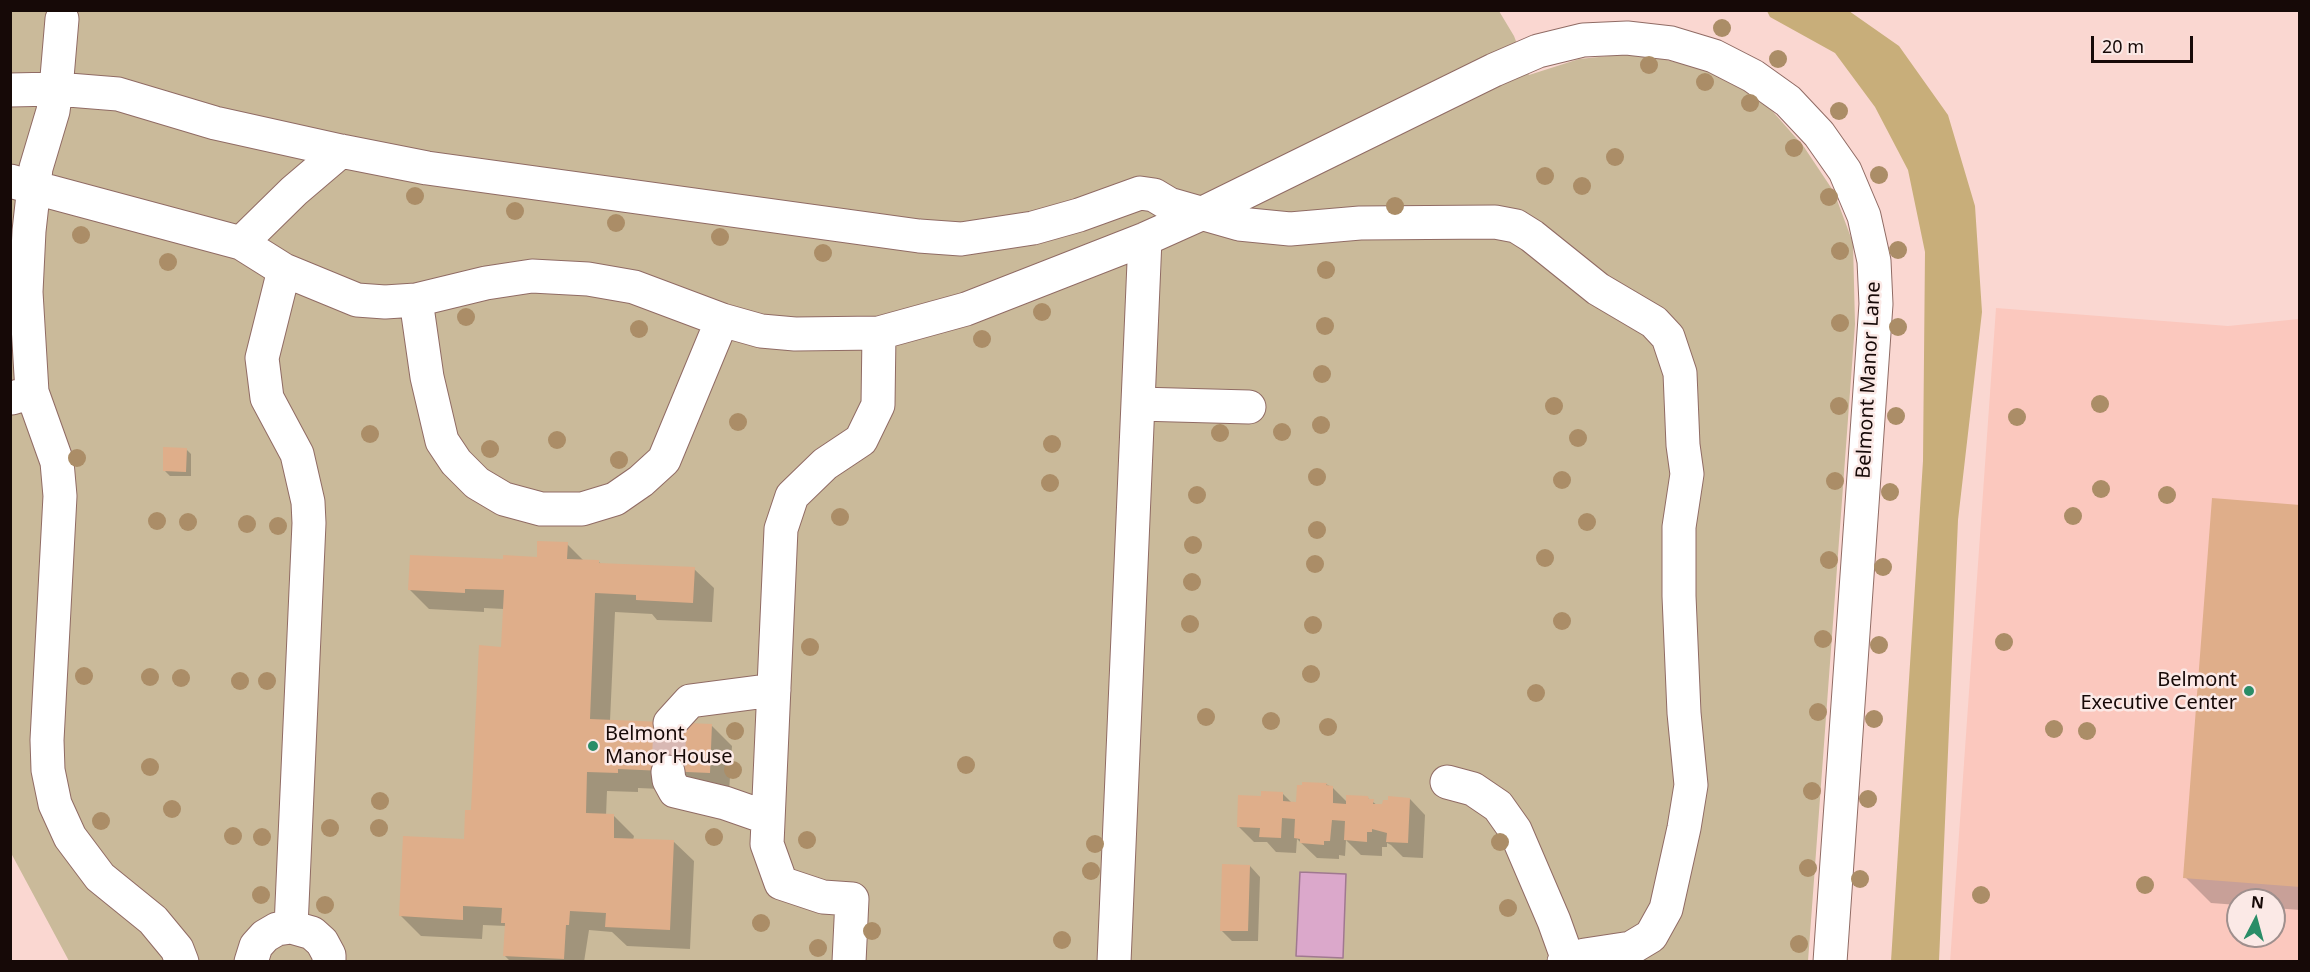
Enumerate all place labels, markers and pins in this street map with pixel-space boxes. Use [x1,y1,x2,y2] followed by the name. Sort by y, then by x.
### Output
[2080,668,2237,715] place label: Belmont Executive Center
[2242,684,2256,698] marker: Belmont Executive Center
[605,722,732,769] place label: Belmont Manor House
[586,739,600,753] marker: Belmont Manor House

